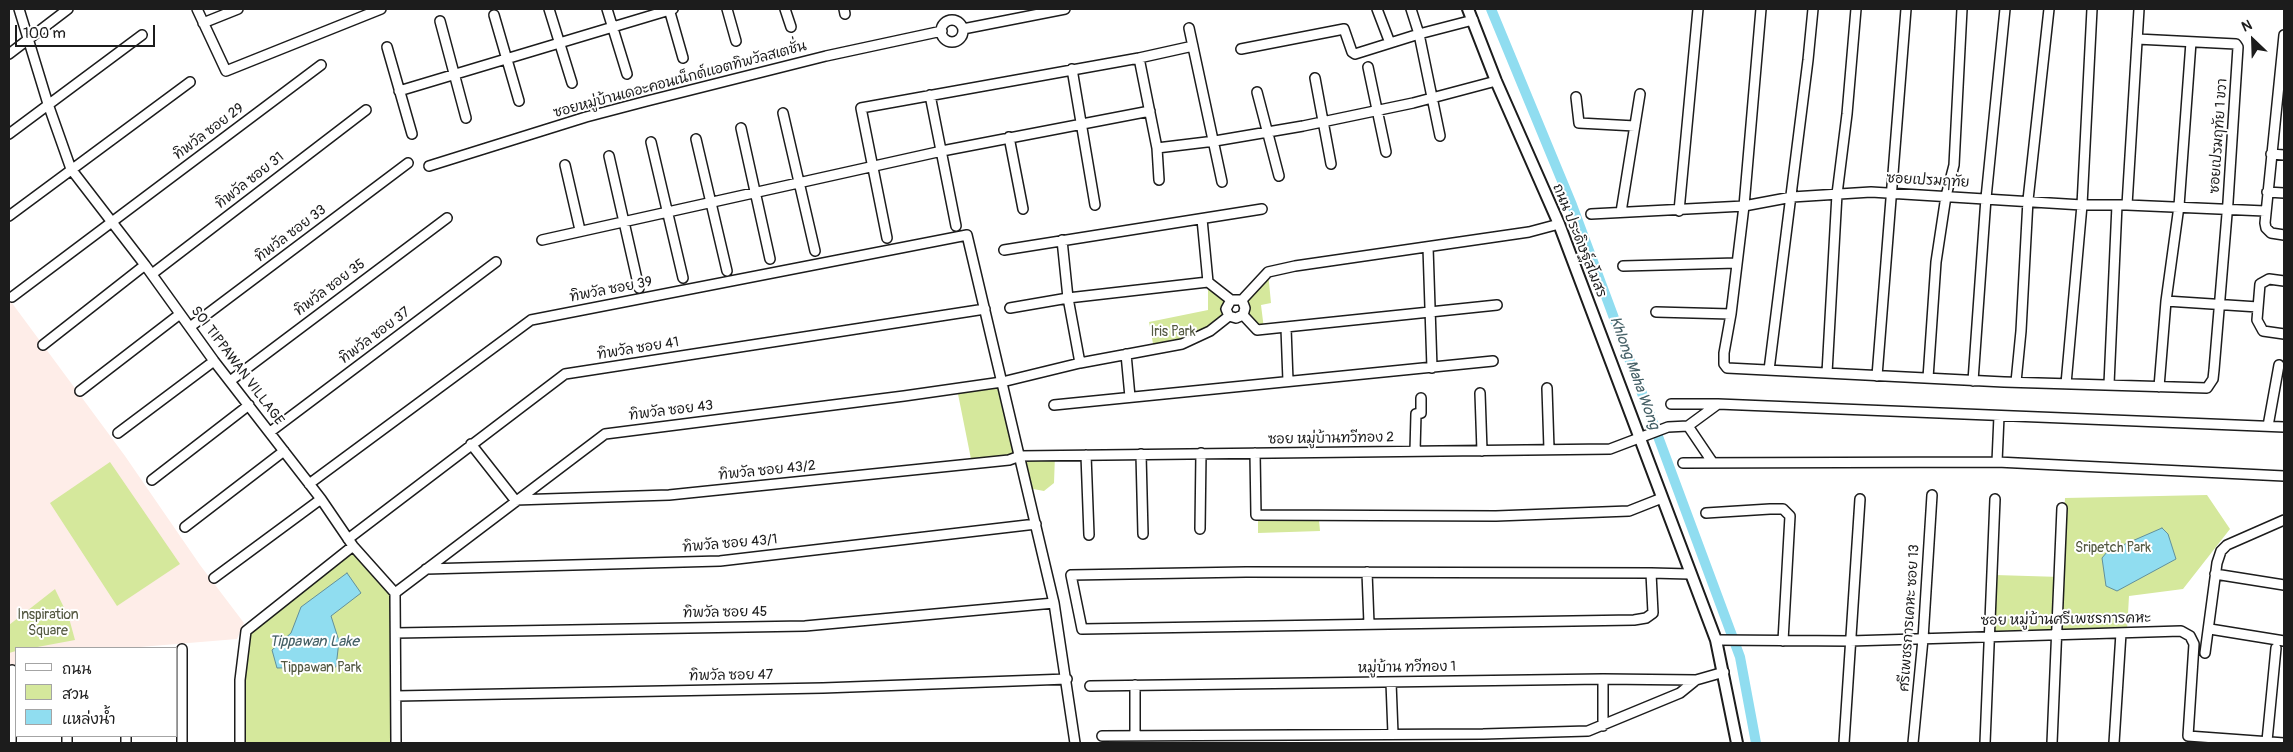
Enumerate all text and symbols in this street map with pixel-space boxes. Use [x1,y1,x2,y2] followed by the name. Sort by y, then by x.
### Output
[18,15,158,47] scale bar
[2228,15,2278,65] north arrow
[2239,16,2254,36] text: N
[23,24,66,43] text: 100 m
[552,38,808,122] street label: ซอยหมู่บ้านเดอะคอนเน็กต์แอตทิพวัลสเตชั่น
[2207,78,2231,194] street label: ซอยเปรมฤทัย 1 ขวา
[170,100,248,164] street label: ทิพวัล ซอย 29
[212,149,288,213] street label: ทิพวัล ซอย 31
[1886,170,1970,192] street label: ซอยเปรมฤทัย
[1549,182,1609,300] street label: ถนน ประดิษฐ์สโมสร
[252,202,330,266] street label: ทิพวัล ซอย 33
[291,256,369,320] street label: ทิพวัล ซอย 35
[568,274,654,306] street label: ทิพวัล ซอย 39
[187,303,287,429] street label: SOI TIPPAWAN VILLAGE
[336,304,414,368] street label: ทิพวัล ซอย 37
[1605,314,1663,432] water label: Khlong Maha Wong
[1150,324,1196,340] park label: Iris Park
[596,334,680,364] street label: ทิพวัล ซอย 41
[628,397,714,425] street label: ทิพวัล ซอย 43
[1268,430,1394,448] street label: ซอย หมู่บ้านทวีทอง 2
[718,458,816,484] street label: ทิพวัล ซอย 43/2
[682,531,778,557] street label: ทิพวัล ซอย 43/1
[2075,540,2151,556] park label: Sripetch Park
[1896,544,1924,692] street label: ศรีเพชรการเคหะ ซอย 13
[683,604,767,622] street label: ทิพวัล ซอย 45
[17,607,79,640] park label: Inspiration Square
[1981,610,2151,630] street label: ซอย หมู่บ้านศรีเพชรการคหะ
[269,633,359,651] water label: Tippawan Lake
[15,647,178,737] legend
[1358,659,1456,677] street label: หมู่บ้าน ทวีทอง 1
[62,660,91,679] text: ถนน
[280,660,362,676] park label: Tippawan Park
[689,667,773,685] street label: ทิพวัล ซอย 47
[62,685,89,704] text: สวน
[62,710,116,729] text: แหล่งน้ำ

